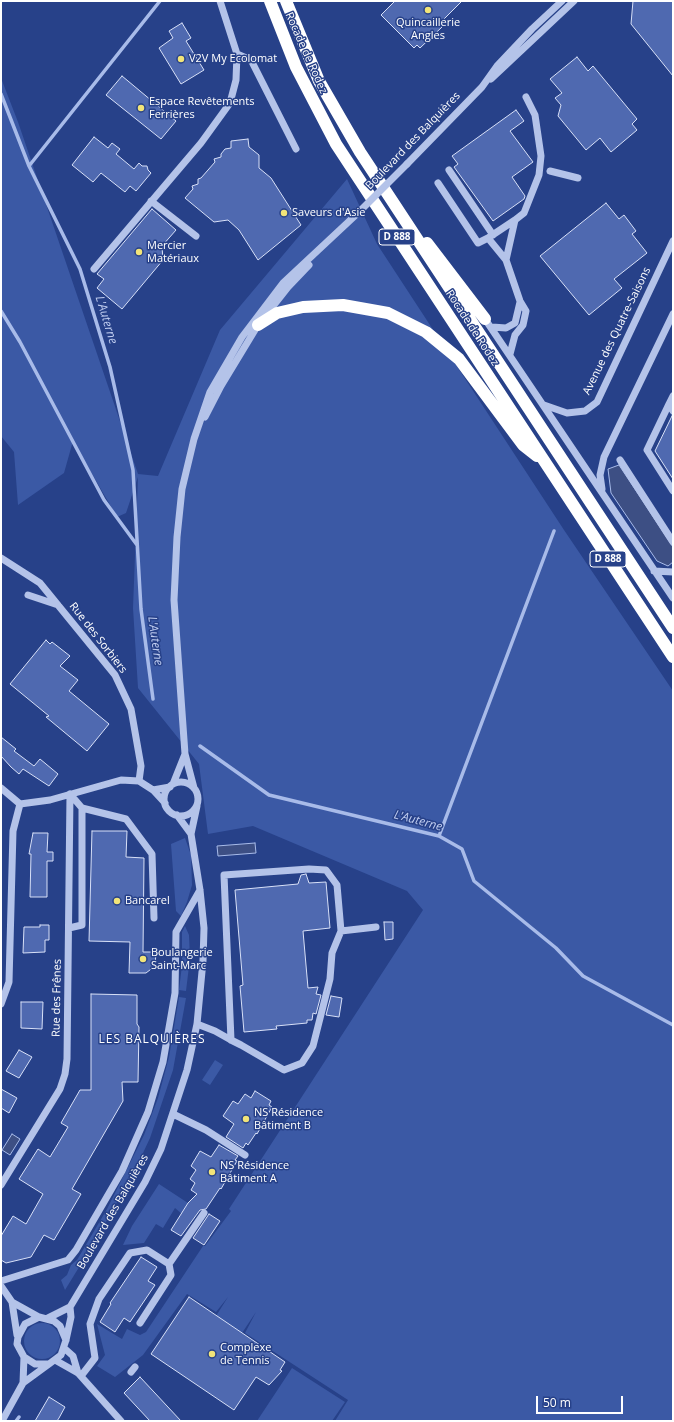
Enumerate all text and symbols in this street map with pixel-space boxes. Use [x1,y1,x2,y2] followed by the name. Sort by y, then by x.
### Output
[423,5,433,15] marker: Quincaillerie Angles
[282,10,330,96] street label: Rocade de Rodez
[396,16,460,42] place label: Quincaillerie Angles
[189,52,277,66] place label: V2V My Ecolomat
[176,54,186,64] marker: V2V My Ecolomat
[363,89,463,193] street label: Boulevard des Balquières
[149,95,255,121] place label: Espace Revêtements Ferrières
[136,103,146,113] marker: Espace Revêtements Ferrières
[292,206,365,220] place label: Saveurs d'Asie
[279,208,289,218] marker: Saveurs d'Asie
[379,229,415,245] road number: D 888
[147,239,199,265] place label: Mercier Matériaux
[134,247,144,257] marker: Mercier Matériaux
[580,265,654,397] street label: Avenue des Quatre-Saisons
[443,288,501,368] street label: Rocade de Rodez
[92,294,120,346] water label: L'Auterne
[590,551,626,567] road number: D 888
[66,600,130,676] street label: Rue des Sorbiers
[144,615,166,667] water label: L'Auterne
[392,808,444,834] water label: L'Auterne
[125,894,170,908] place label: Bancarel
[112,896,122,906] marker: Bancarel
[151,946,213,972] place label: Boulangerie Saint-Marc
[138,954,148,964] marker: Boulangerie Saint-Marc
[50,959,64,1037] street label: Rue des Frênes
[99,1033,205,1047] district label: LES BALQUIÈRES
[254,1106,323,1132] place label: NS Résidence Bâtiment B
[241,1114,251,1124] marker: NS Résidence Bâtiment B
[75,1152,151,1272] street label: Boulevard des Balquières
[220,1159,289,1185] place label: NS Résidence Bâtiment A
[207,1167,217,1177] marker: NS Résidence Bâtiment A
[220,1341,271,1367] place label: Complexe de Tennis
[207,1349,217,1359] marker: Complexe de Tennis
[538,1388,625,1414] scale bar
[543,1394,571,1411] text: 50 m

